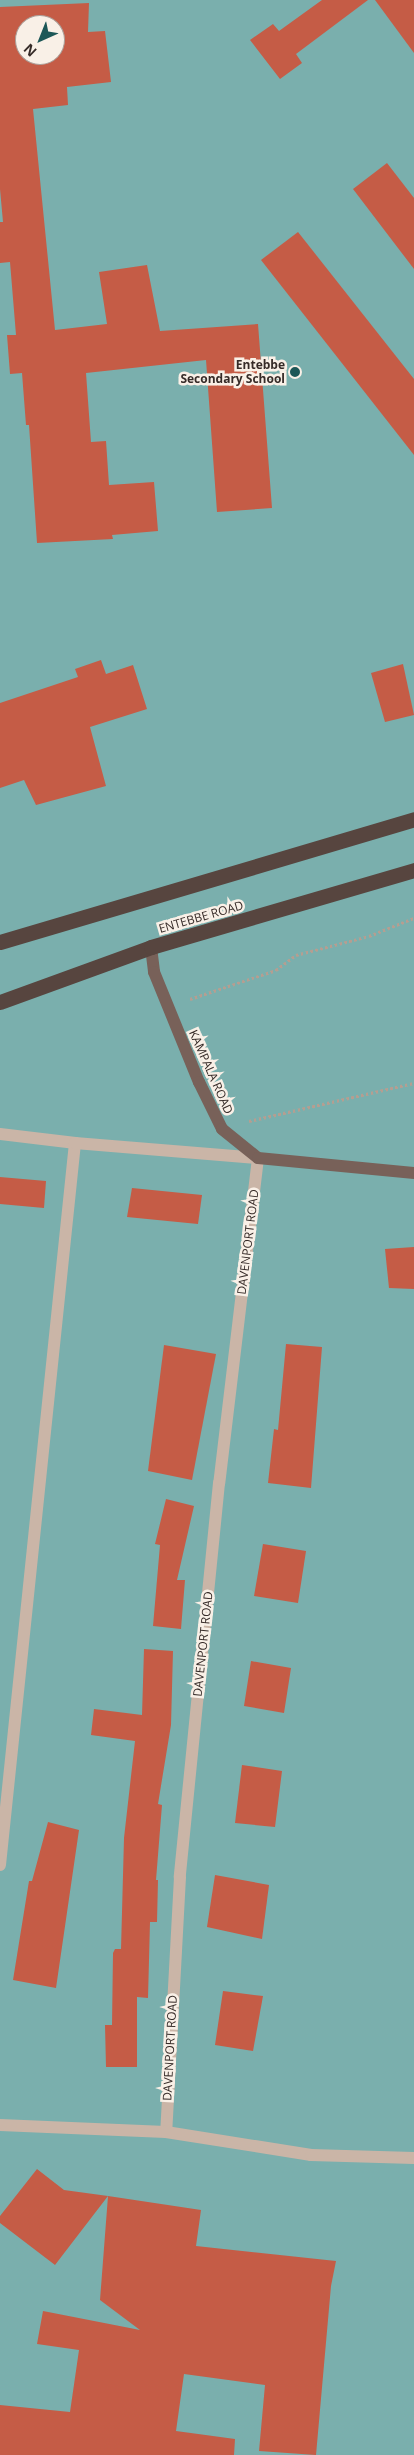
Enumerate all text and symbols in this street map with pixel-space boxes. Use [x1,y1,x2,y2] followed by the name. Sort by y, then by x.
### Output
[15,15,65,65] north arrow
[19,40,41,61] text: N
[180,358,285,386] place label: Entebbe Secondary School
[289,366,301,378] marker: Entebbe Secondary School
[157,898,245,936] street label: ENTEBBE ROAD
[186,1028,236,1116] street label: KAMPALA ROAD
[234,1189,262,1295] street label: DAVENPORT ROAD
[190,1591,216,1697] street label: DAVENPORT ROAD
[160,1995,180,2101] street label: DAVENPORT ROAD

